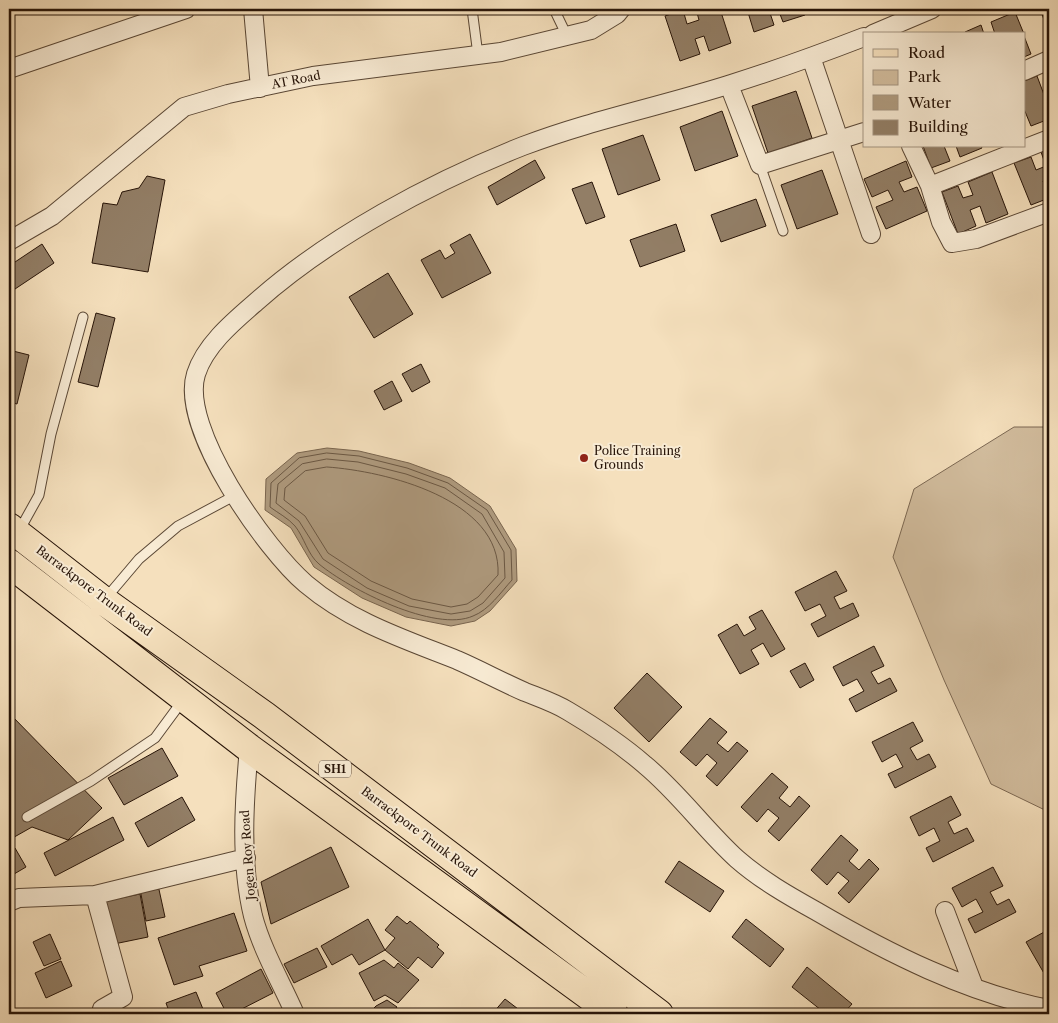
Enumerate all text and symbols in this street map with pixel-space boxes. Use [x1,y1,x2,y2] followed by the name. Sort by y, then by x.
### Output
[863,32,1026,148] legend
[908,43,945,62] text: Road
[269,67,322,92] street label: AT Road
[908,67,942,86] text: Park
[907,93,952,112] text: Water
[908,117,968,136] text: Building
[594,443,681,472] place label: Police Training Grounds
[578,452,590,464] marker: Police Training Grounds
[33,542,156,640] street label: Barrackpore Trunk Road
[319,761,351,778] road number: SH1
[358,783,481,881] street label: Barrackpore Trunk Road
[237,809,258,902] street label: Jogen Roy Road

